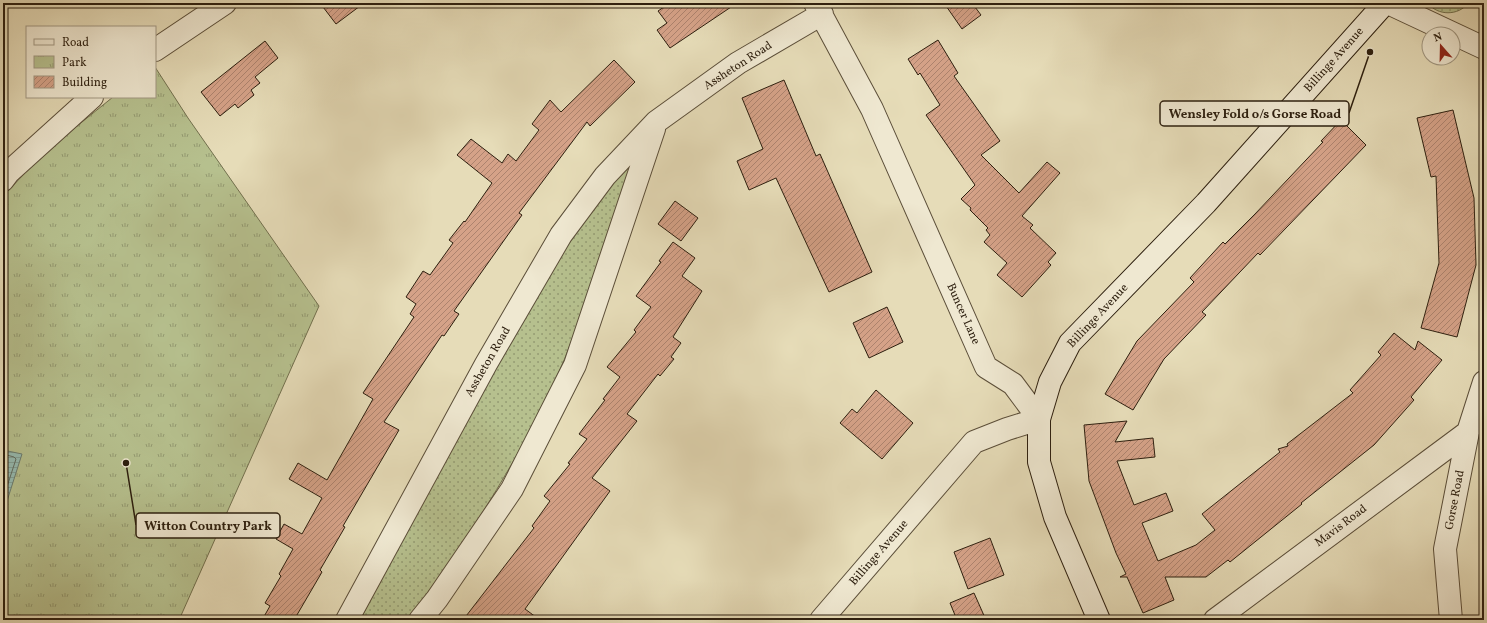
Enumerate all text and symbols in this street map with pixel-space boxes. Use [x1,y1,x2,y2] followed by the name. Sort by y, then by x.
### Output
[1300,24,1368,96] street label: Billinge Avenue
[26,26,156,98] legend
[1421,26,1461,66] north arrow
[1432,30,1444,46] text: N
[62,35,89,51] text: Road
[701,38,776,94] street label: Assheton Road
[62,55,87,71] text: Park
[62,75,107,91] text: Building
[1160,101,1349,126] callout: Wensley Fold o/s Gorse Road
[1169,106,1341,124] text: Wensley Fold o/s Gorse Road
[1064,280,1132,352] street label: Billinge Avenue
[942,281,984,347] street label: Buncer Lane
[461,324,515,400] street label: Assheton Road
[1441,469,1469,531] street label: Gorse Road
[1312,501,1371,551] street label: Mavis Road
[136,513,280,538] callout: Witton Country Park
[846,516,912,589] street label: Billinge Avenue
[144,518,272,536] text: Witton Country Park

